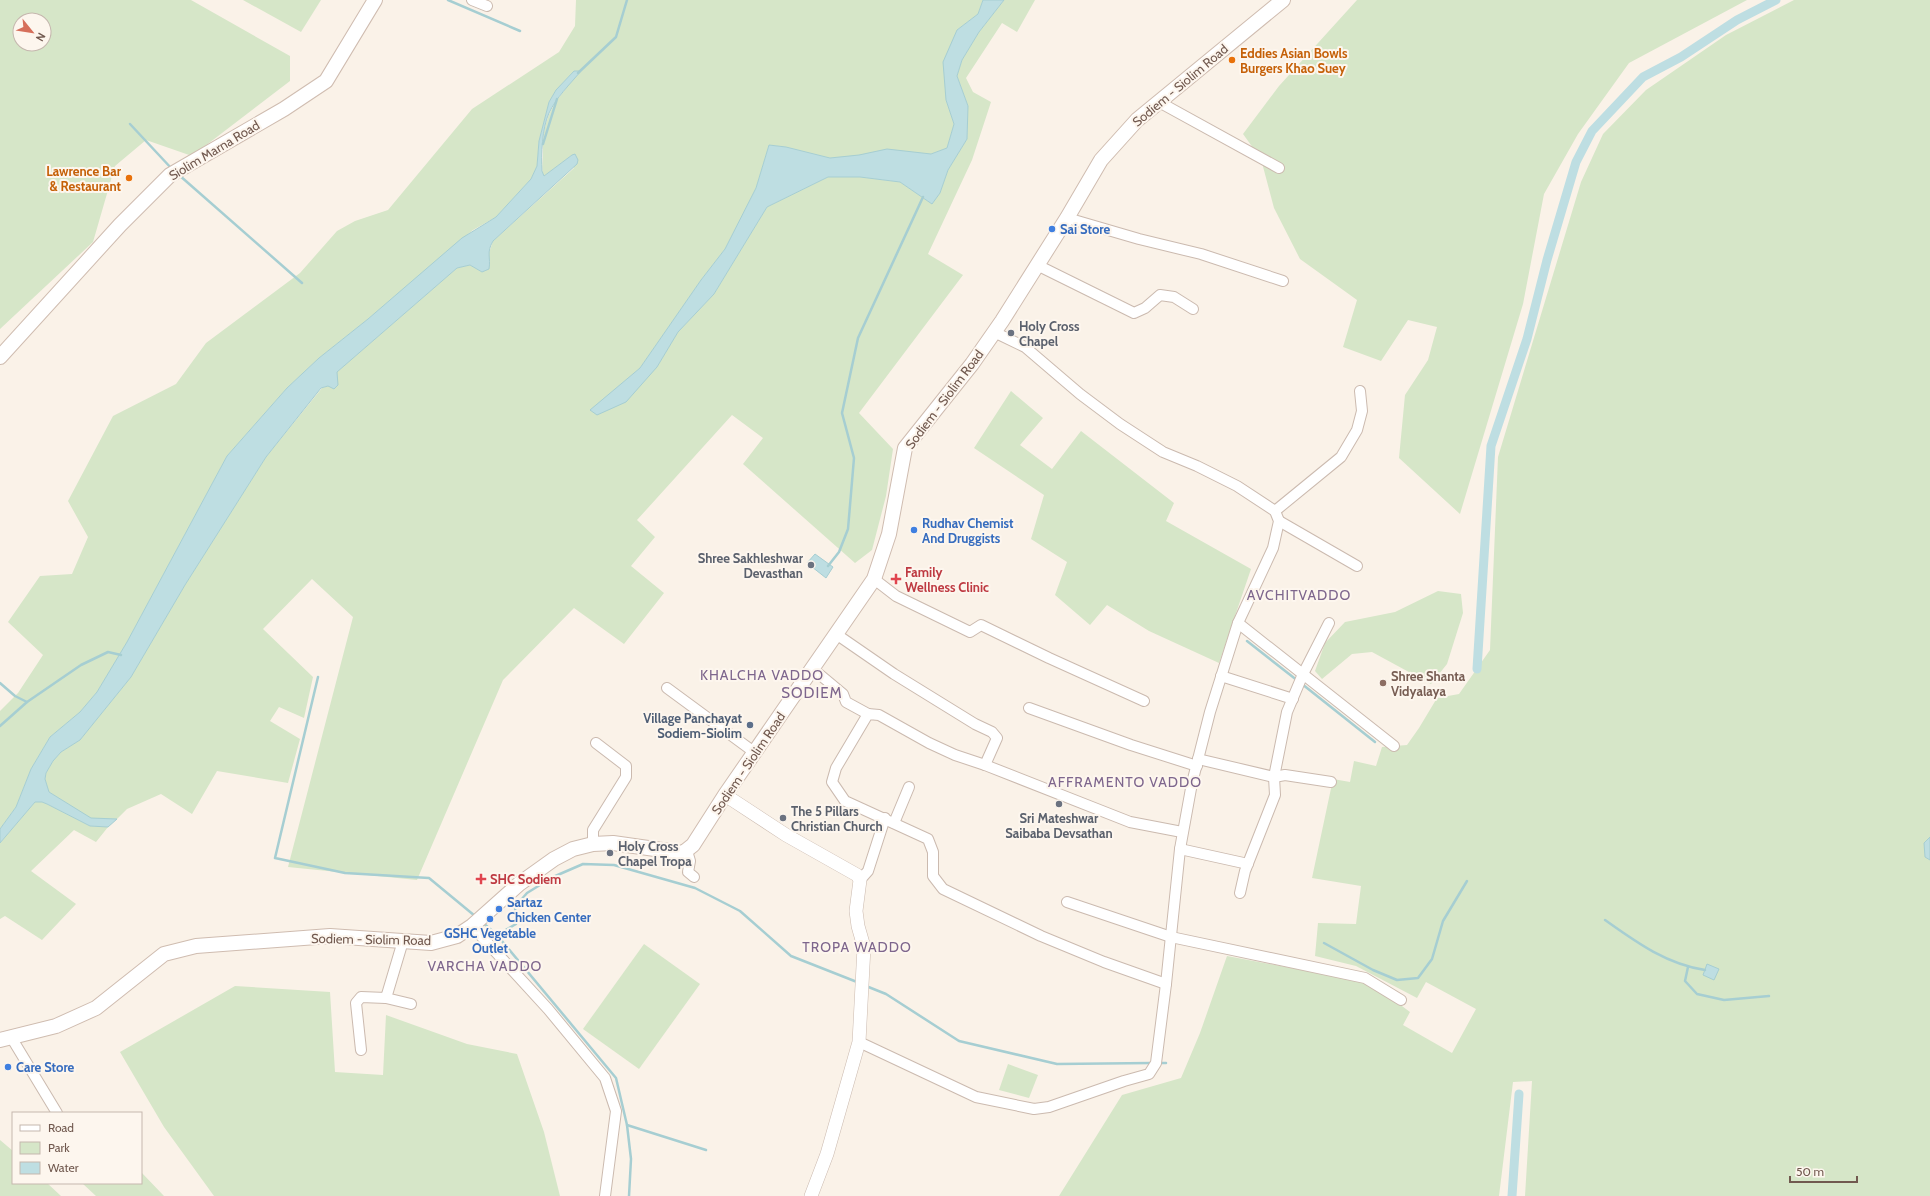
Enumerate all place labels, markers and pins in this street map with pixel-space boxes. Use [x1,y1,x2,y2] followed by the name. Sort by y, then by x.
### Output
[1240,45,1348,76] place label: Eddies Asian Bowls Burgers Khao Suey
[1227,55,1237,65] marker: Eddies Asian Bowls Burgers Khao Suey
[46,163,122,194] place label: Lawrence Bar & Restaurant
[124,173,134,183] marker: Lawrence Bar & Restaurant
[1060,221,1110,237] place label: Sai Store
[1047,224,1057,234] marker: Sai Store
[1019,318,1080,349] place label: Holy Cross Chapel
[1006,328,1016,338] marker: Holy Cross Chapel
[922,515,1014,546] place label: Rudhav Chemist And Druggists
[909,525,919,535] marker: Rudhav Chemist And Druggists
[698,550,804,581] place label: Shree Sakhleshwar Devasthan
[806,560,816,570] marker: Shree Sakhleshwar Devasthan
[905,564,989,595] place label: Family Wellness Clinic
[890,573,902,585] marker: Family Wellness Clinic
[1391,668,1466,699] place label: Shree Shanta Vidyalaya
[1378,678,1388,688] marker: Shree Shanta Vidyalaya
[643,710,743,741] place label: Village Panchayat Sodiem-Siolim
[745,720,755,730] marker: Village Panchayat Sodiem-Siolim
[1054,799,1064,809] marker: Sri Mateshwar Saibaba Devsathan
[791,803,883,834] place label: The 5 Pillars Christian Church
[1005,810,1113,841] place label: Sri Mateshwar Saibaba Devsathan
[778,813,788,823] marker: The 5 Pillars Christian Church
[618,838,692,869] place label: Holy Cross Chapel Tropa
[605,848,615,858] marker: Holy Cross Chapel Tropa
[490,871,561,887] place label: SHC Sodiem
[475,873,487,885] marker: SHC Sodiem
[507,894,592,925] place label: Sartaz Chicken Center
[494,904,504,914] marker: Sartaz Chicken Center
[485,914,495,924] marker: GSHC Vegetable Outlet
[444,925,536,956] place label: GSHC Vegetable Outlet
[16,1059,75,1075] place label: Care Store
[3,1062,13,1072] marker: Care Store

